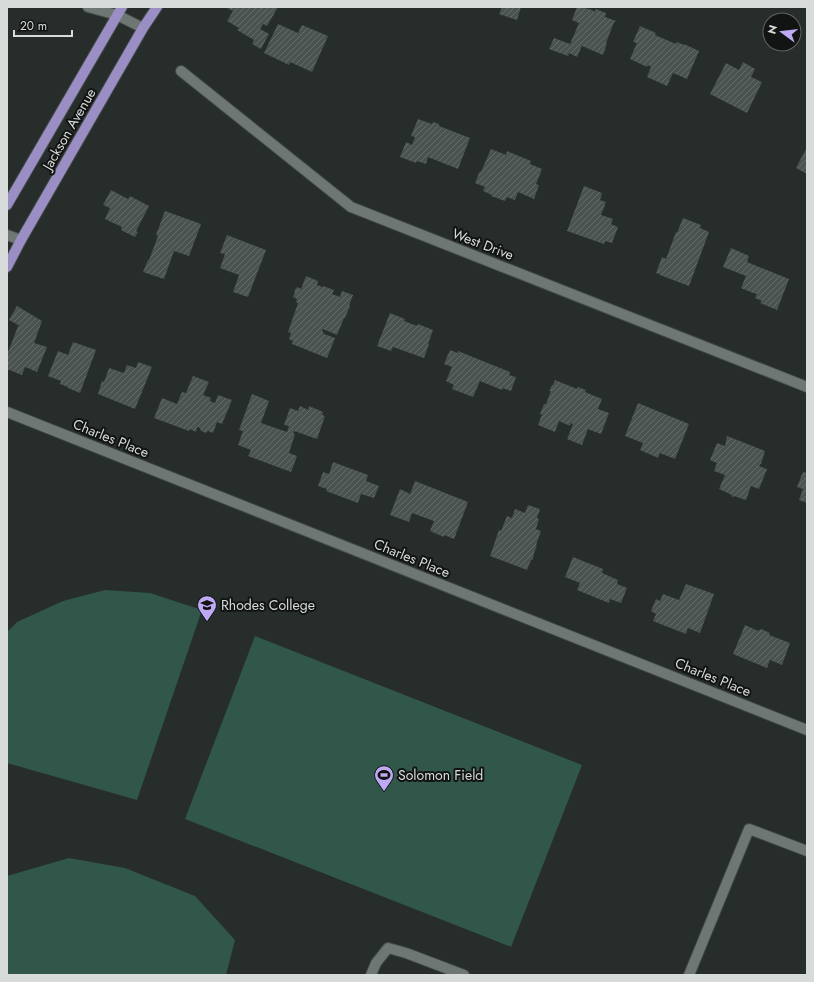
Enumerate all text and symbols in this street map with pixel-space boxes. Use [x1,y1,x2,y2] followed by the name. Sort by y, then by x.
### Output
[14,12,72,38] scale bar
[762,12,802,52] north arrow
[20,17,47,35] text: 20 m
[763,23,781,36] text: N
[36,84,101,175] street label: Jackson Avenue
[449,223,517,265] street label: West Drive
[70,414,152,462] street label: Charles Place
[371,534,453,582] street label: Charles Place
[196,594,218,622] school or university icon: Rhodes College
[221,595,315,615] place label: Rhodes College
[672,653,754,701] street label: Charles Place
[373,764,395,792] sports icon: Solomon Field
[398,765,483,785] place label: Solomon Field

